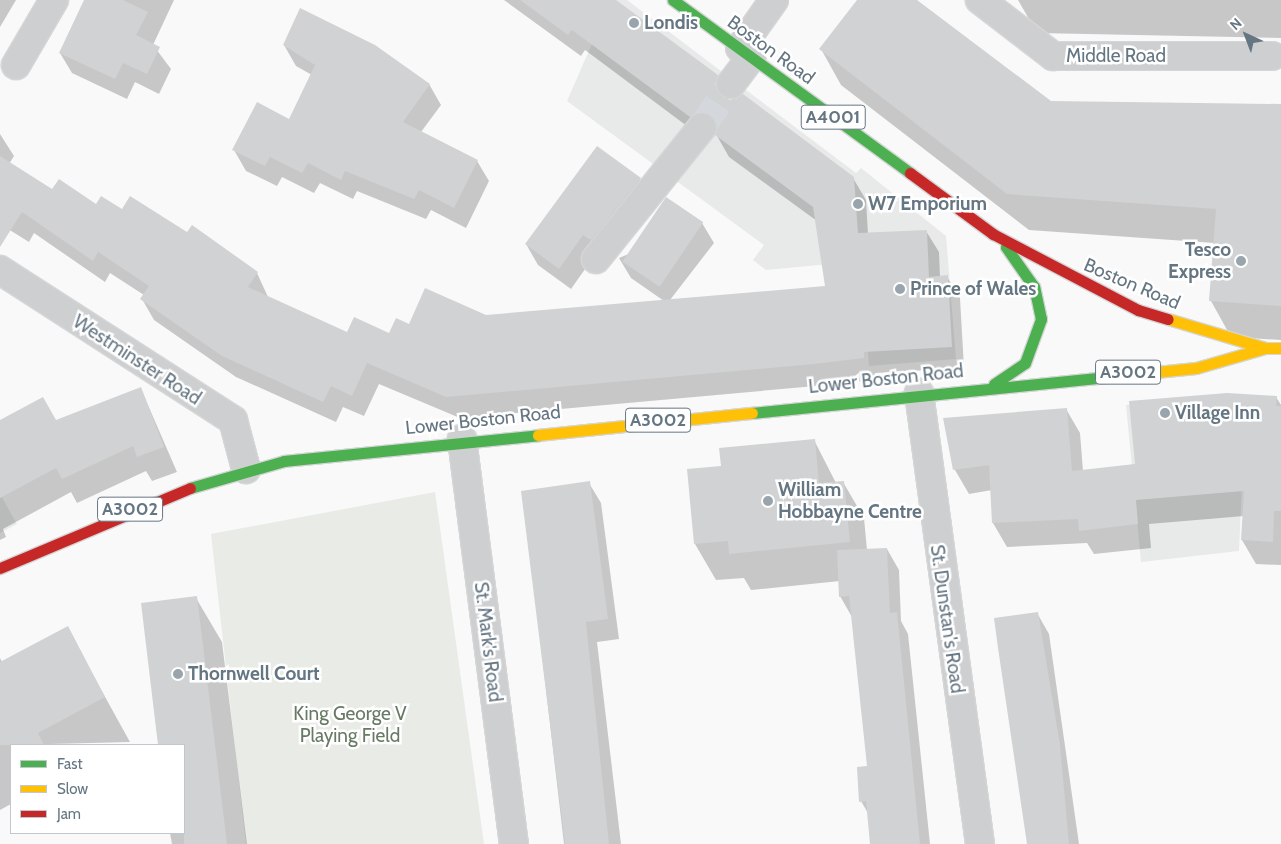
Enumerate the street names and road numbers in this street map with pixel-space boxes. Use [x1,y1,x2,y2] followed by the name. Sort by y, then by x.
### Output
[723,11,819,89] street label: Boston Road
[1066,45,1166,67] street label: Middle Road
[800,101,866,132] road number: A4001
[1080,253,1184,315] street label: Boston Road
[69,310,205,410] street label: Westminster Road
[1094,357,1162,388] road number: A3002
[807,360,965,398] street label: Lower Boston Road
[404,401,562,439] street label: Lower Boston Road
[624,404,692,436] road number: A3002
[96,494,164,524] road number: A3002
[925,543,969,695] street label: St. Dunstan's Road
[469,581,507,703] street label: St. Mark's Road

